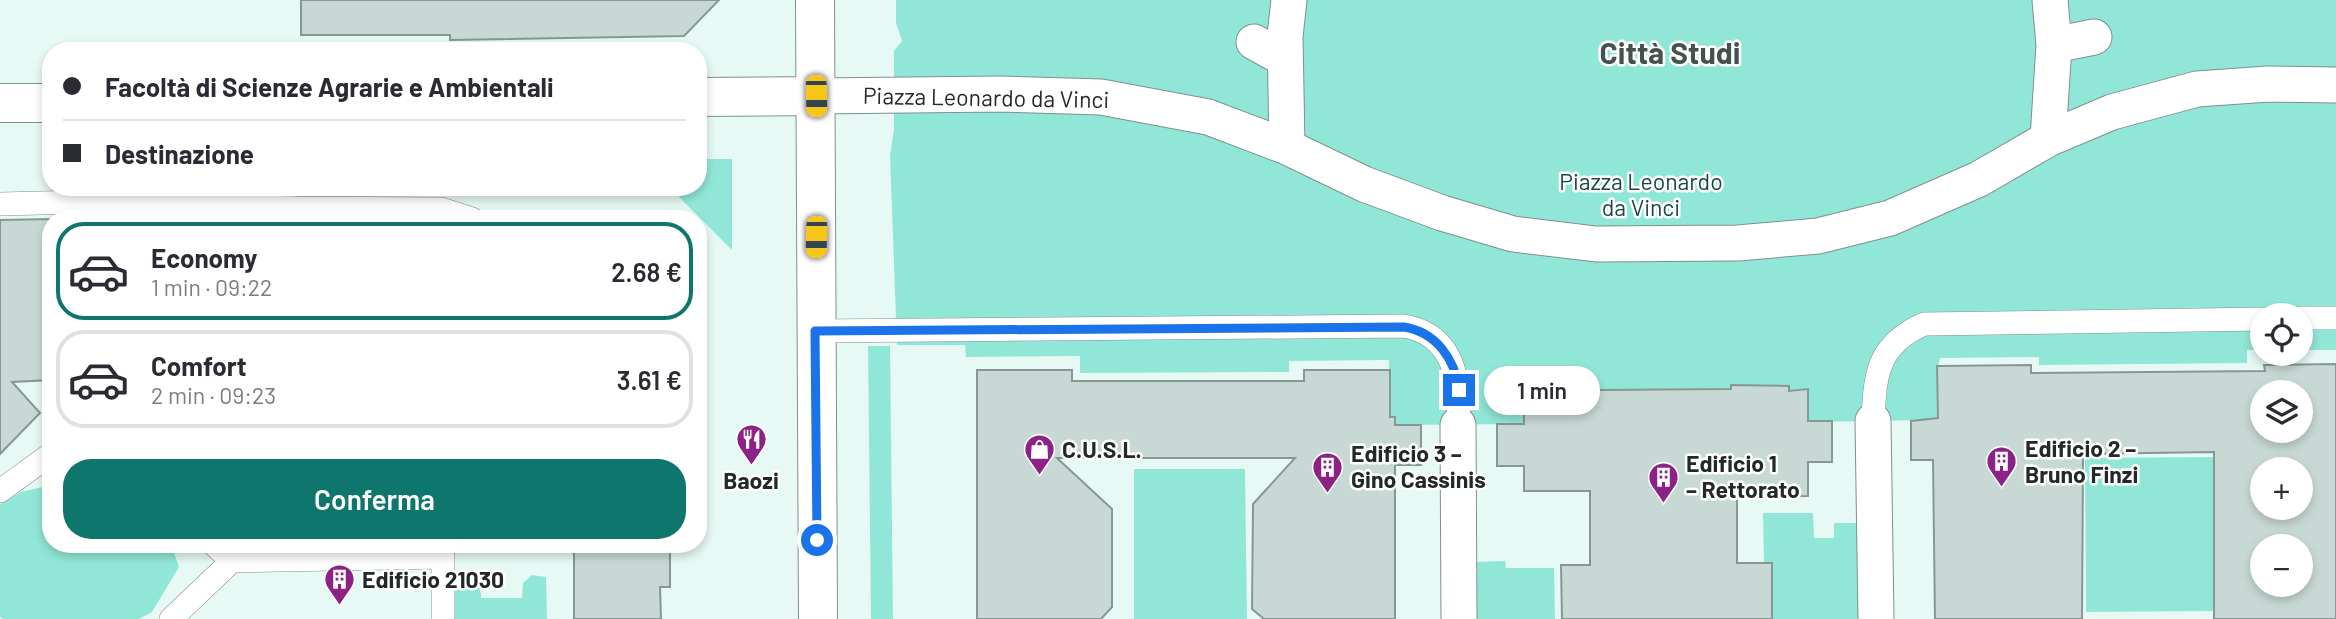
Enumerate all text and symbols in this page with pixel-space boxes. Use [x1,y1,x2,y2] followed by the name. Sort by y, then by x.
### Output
[1600,34,1740,70] district label: Città Studi
[105,71,554,102] text: Facoltà di Scienze Agrarie e Ambientali
[806,75,827,117] car
[863,81,1109,113] street label: Piazza Leonardo da Vinci
[105,138,254,169] text: Destinazione
[1559,167,1723,221] park label: Piazza Leonardo da Vinci
[806,216,827,258] car
[67,240,130,303] icon: car
[151,242,257,273] text: Economy
[611,256,682,287] text: 2.68 €
[151,273,272,301] text: 1 min · 09:22
[2250,303,2313,597] map controls
[2250,303,2313,366] button: locate
[67,348,130,411] icon: car
[151,350,247,381] text: Comfort
[617,364,682,395] text: 3.61 €
[1484,366,1599,414] callout: 1 min
[1443,374,1475,406] route end
[1517,376,1567,404] text: 1 min
[2250,380,2313,443] button: layers
[151,381,276,409] text: 2 min · 09:23
[734,423,768,467] restaurant icon: Baozi
[1022,433,1056,477] shop icon: C.U.S.L.
[2025,434,2138,488] place label: Edificio 2 – Bruno Finzi
[1062,435,1142,463] place label: C.U.S.L.
[1351,439,1486,493] place label: Edificio 3 – Gino Cassinis
[1985,445,2019,489] building icon: Edificio 2 – Bruno Finzi
[1686,449,1800,503] place label: Edificio 1 – Rettorato
[1311,450,1345,494] building icon: Edificio 3 – Gino Cassinis
[2250,457,2313,520] button: +
[63,459,686,539] button: Conferma
[1646,460,1680,504] building icon: Edificio 1 – Rettorato
[723,466,779,494] place label: Baozi
[801,524,833,556] route start
[2250,534,2313,597] button: −
[322,563,356,607] building icon: Edificio 21030
[362,565,504,593] place label: Edificio 21030

